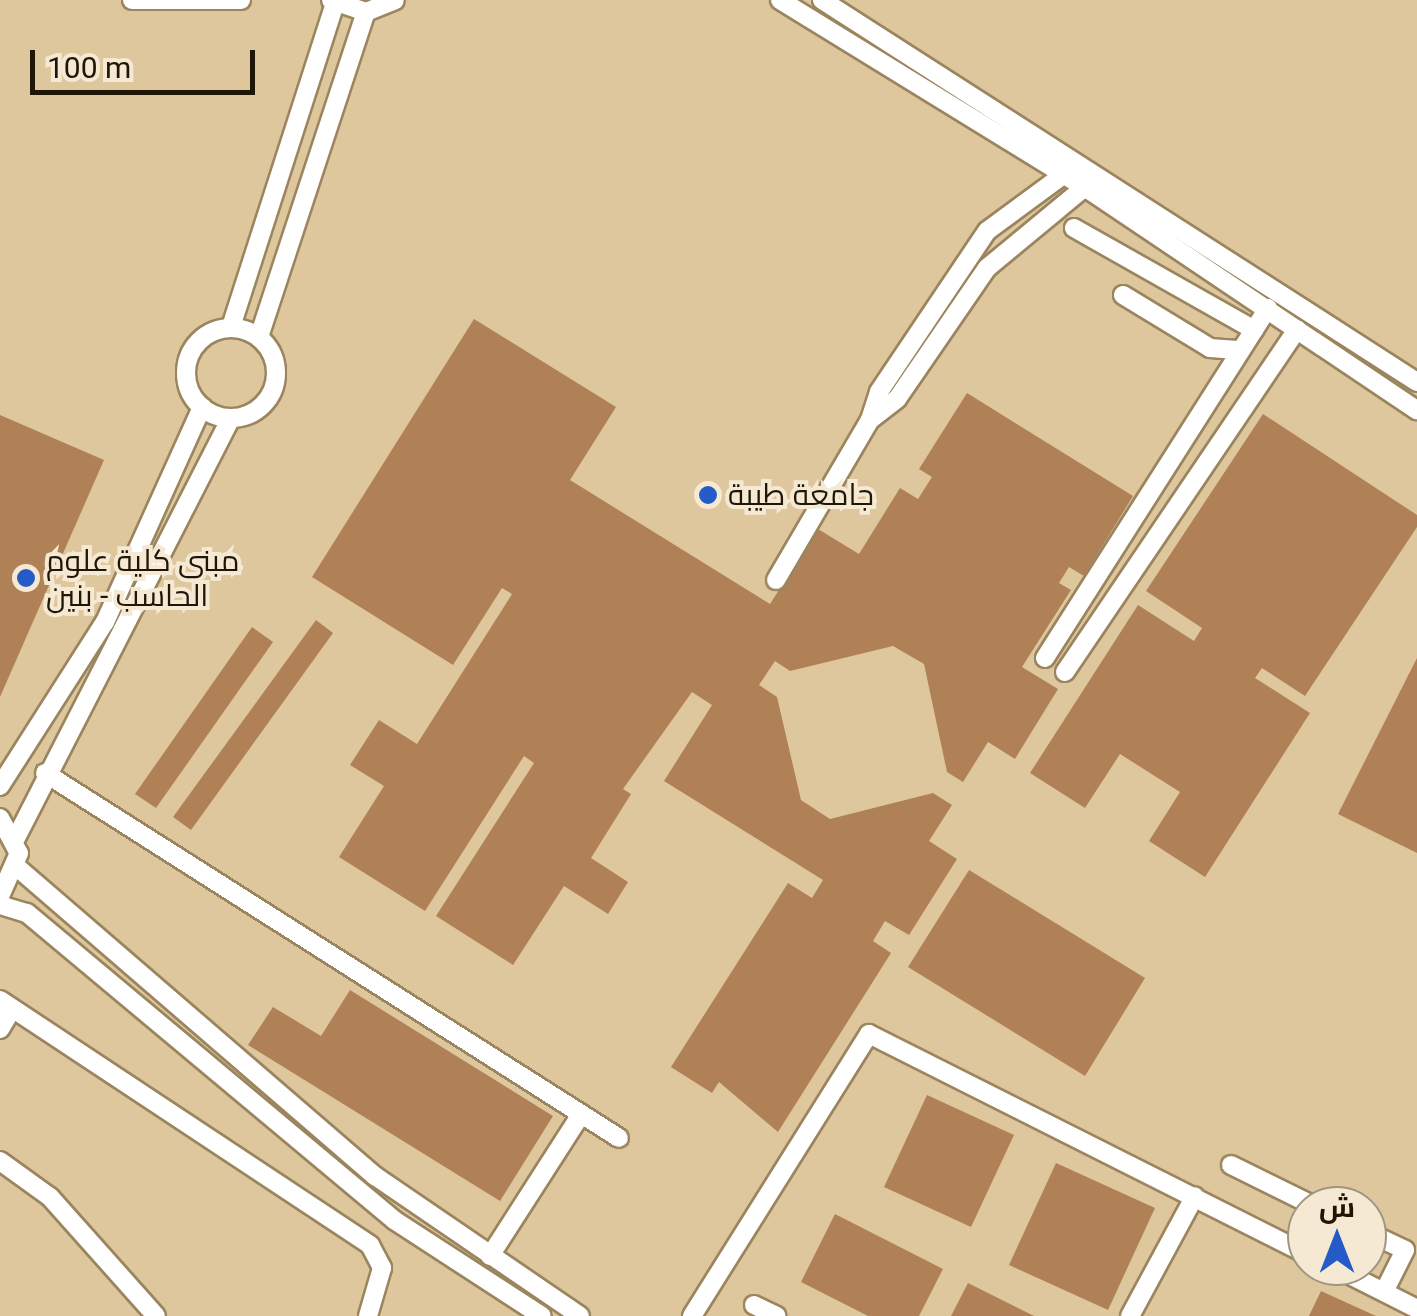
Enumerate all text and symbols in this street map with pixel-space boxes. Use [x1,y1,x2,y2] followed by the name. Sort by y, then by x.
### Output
[35,30,260,92] scale bar
[47,50,131,85] text: 100 m
[728,477,874,513] place label: جامعة طيبة
[697,484,719,506] marker: جامعة طيبة
[46,543,240,614] place label: مبنى كلية علوم الحاسب - بنين
[15,567,37,589] marker: مبنى كلية علوم الحاسب - بنين
[1287,1186,1387,1286] north arrow
[1319,1191,1355,1224] text: ش

